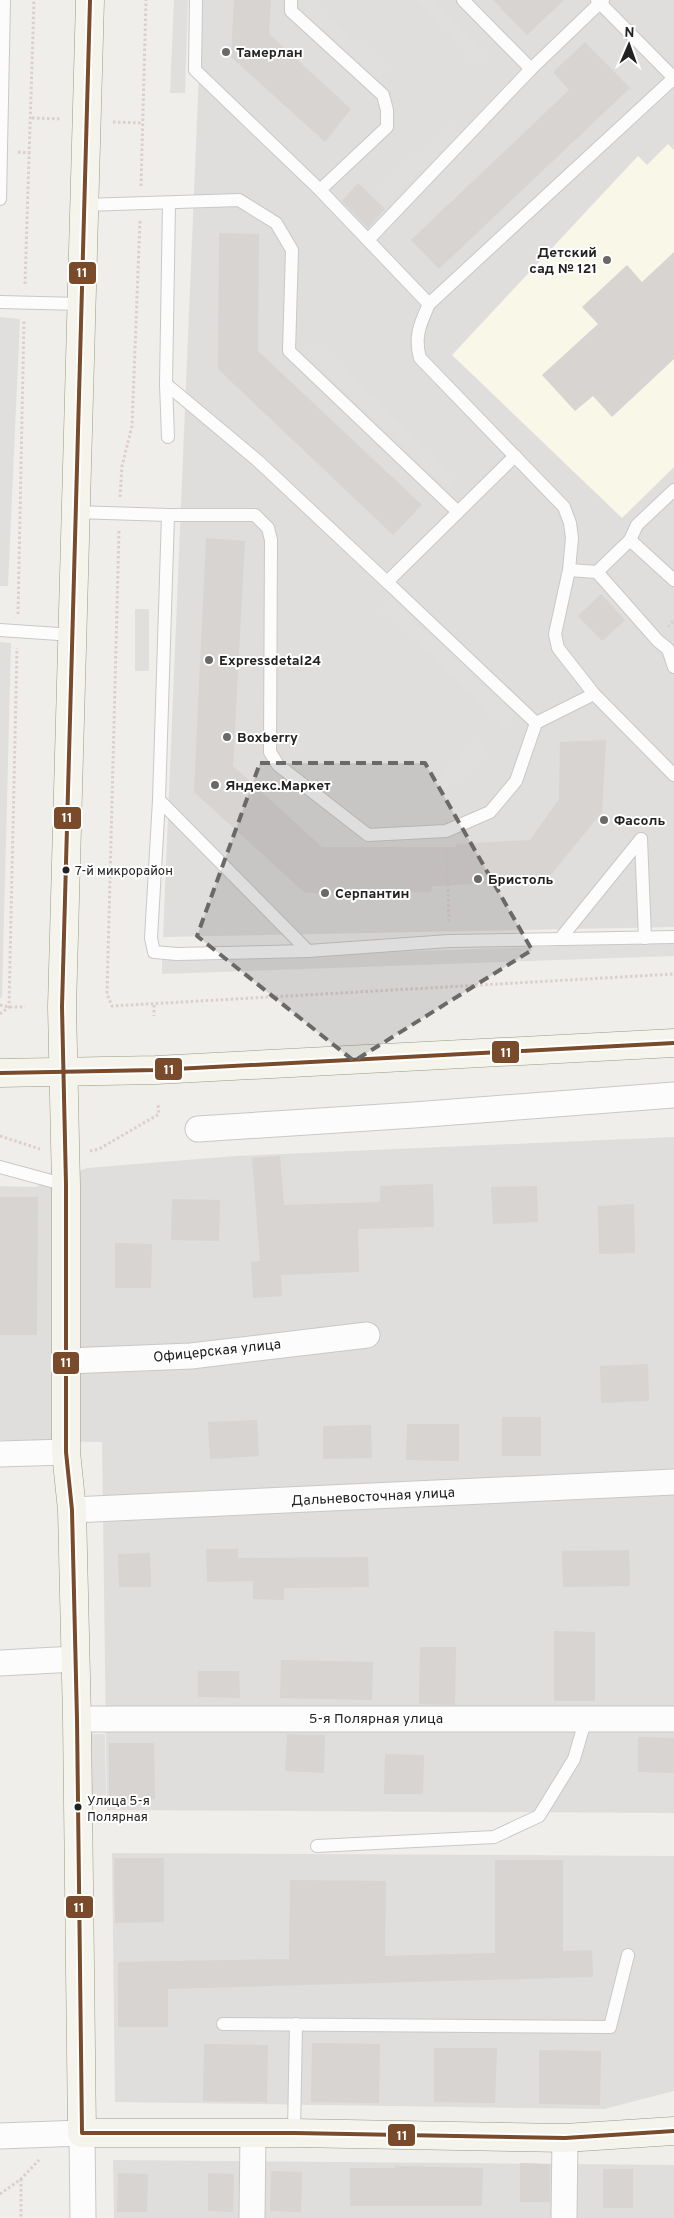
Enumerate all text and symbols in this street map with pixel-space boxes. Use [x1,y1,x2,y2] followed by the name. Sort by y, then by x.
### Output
[604,20,654,70] north arrow
[624,25,635,42] text: N
[236,45,303,62] place label: Тамерлан
[220,46,232,58] marker: Тамерлан
[529,245,597,278] place label: Детский сад № 121
[601,254,613,266] marker: Детский сад № 121
[68,261,97,285] line badge: 11
[76,265,88,282] text: 11
[219,653,321,670] place label: Expressdetal24
[203,654,215,666] marker: Expressdetal24
[237,730,298,747] place label: Boxberry
[221,731,233,743] marker: Boxberry
[225,778,331,795] place label: Яндекс.Маркет
[209,779,221,791] marker: Яндекс.Маркет
[53,806,82,830] line badge: 11
[61,810,73,827] text: 11
[614,813,665,830] place label: Фасоль
[598,814,610,826] marker: Фасоль
[75,864,173,880] place label: 7-й микрорайон
[61,865,71,875] marker: 7-й микрорайон
[488,872,554,889] place label: Бристоль
[472,873,484,885] marker: Бристоль
[335,886,409,903] place label: Серпантин
[319,887,331,899] marker: Серпантин
[491,1040,520,1064] line badge: 11
[500,1045,512,1062] text: 11
[154,1057,183,1081] line badge: 11
[163,1062,175,1079] text: 11
[153,1336,282,1367] street label: Офицерская улица
[52,1351,80,1375] line badge: 11
[60,1355,72,1372] text: 11
[291,1485,455,1510] street label: Дальневосточная улица
[309,1711,443,1728] street label: 5-я Полярная улица
[87,1794,150,1826] place label: Улица 5-я Полярная
[73,1802,83,1812] marker: Улица 5-я Полярная
[65,1895,94,1919] line badge: 11
[73,1900,85,1917] text: 11
[387,2123,416,2147] line badge: 11
[396,2128,408,2145] text: 11

